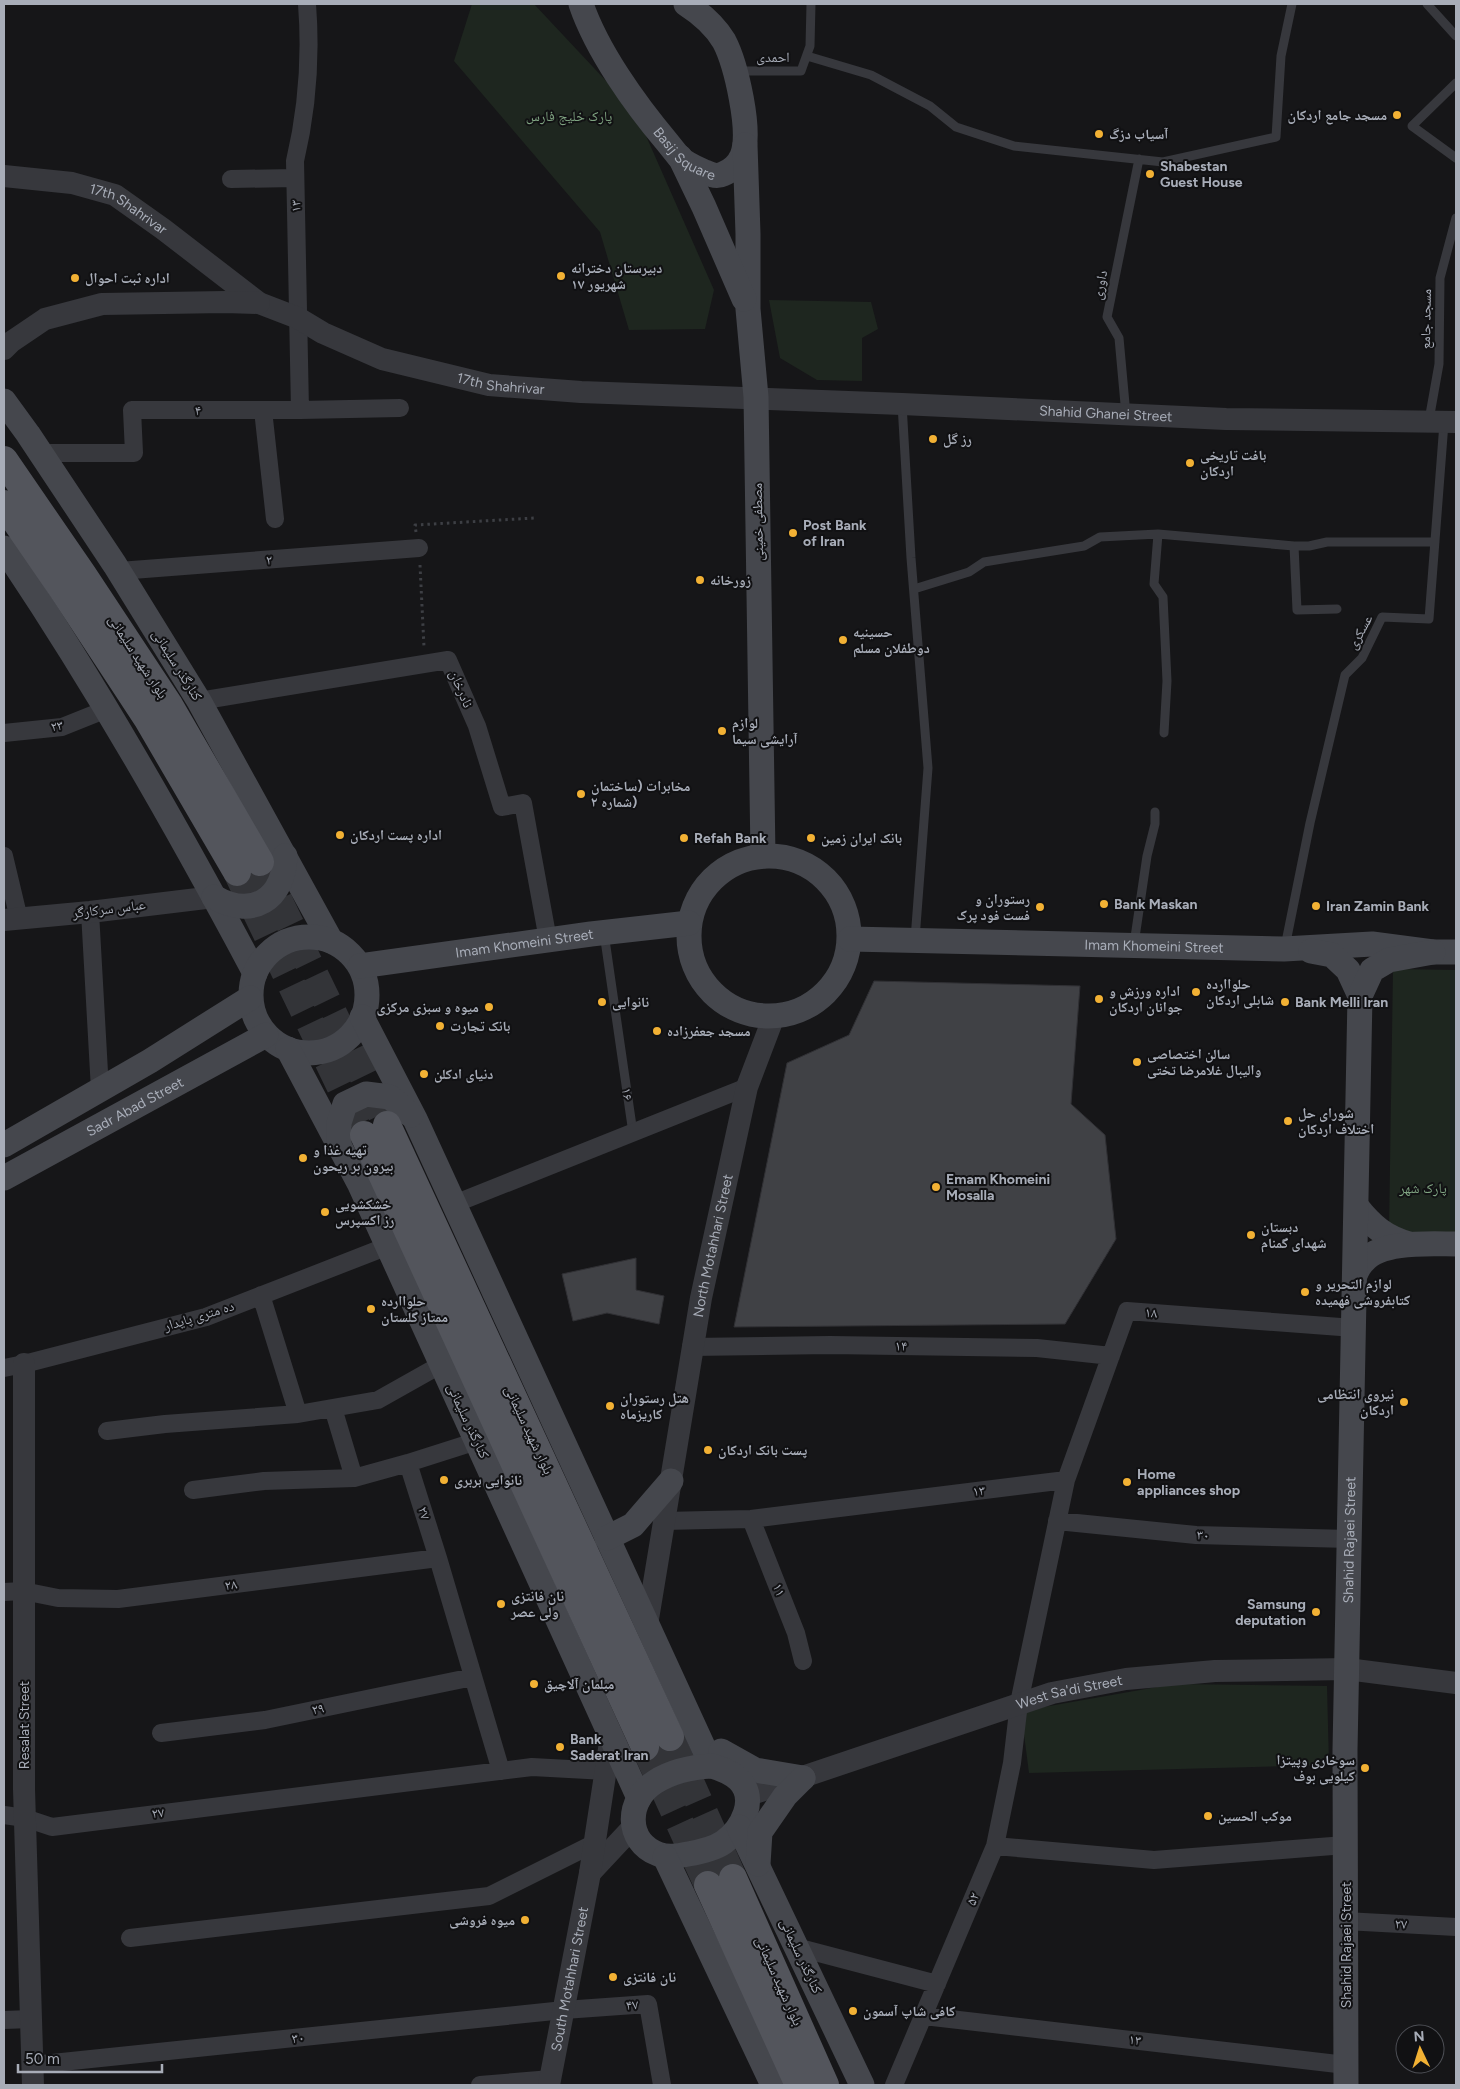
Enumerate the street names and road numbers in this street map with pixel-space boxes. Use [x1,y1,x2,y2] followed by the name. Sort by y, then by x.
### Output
[756,49,790,66] street label: احمدی
[650,124,718,184] street label: Basij Square
[88,180,171,238] street label: 17th Shahrivar
[287,200,305,212] street label: ۱۳
[1089,269,1111,301] street label: داوری
[1417,289,1436,349] street label: مسجد جامع
[455,369,545,398] street label: 17th Shahrivar
[195,402,201,419] street label: ۴
[1039,402,1173,425] street label: Shahid Ghanei Street
[749,483,767,561] street label: مصطفی خمینی
[265,551,273,569] street label: ۲
[105,612,171,702] street label: بلوار شهید سلیمانی
[1344,612,1376,652] street label: عسکری
[148,626,206,704] street label: کنارگذر سلیمانی
[446,668,477,711] street label: نادرخان
[49,716,65,736] street label: ۲۳
[71,896,146,922] street label: عباس سرکارگر
[454,925,595,961] street label: Imam Khomeini Street
[1084,936,1224,956] street label: Imam Khomeini Street
[83,1073,186,1140] street label: Sadr Abad Street
[618,1087,636,1101] street label: ۱۶
[689,1172,736,1319] street label: North Motahhari Street
[161,1297,236,1335] street label: ده متری پایدار
[1144,1304,1158,1322] street label: ۱۸
[895,1337,907,1355] street label: ۱۴
[443,1381,493,1461] street label: کنارگذر سلیمانی
[501,1383,557,1477] street label: بلوار شهید سلیمانی
[1339,1477,1359,1604] street label: Shahid Rajaei Street
[972,1482,986,1500] street label: ۱۳
[414,1504,434,1522] street label: ۲۷
[1196,1526,1210,1544] street label: ۳۰
[224,1576,238,1594] street label: ۲۸
[769,1581,789,1599] street label: ۱۱
[1014,1671,1124,1713] street label: West Sa'di Street
[16,1681,33,1769] street label: Resalat Street
[310,1699,326,1719] street label: ۲۹
[151,1804,165,1822] street label: ۲۷
[1338,1882,1355,2008] street label: Shahid Rajaei Street
[963,1890,983,1908] street label: ۵۲
[547,1905,592,2053] street label: South Motahhari Street
[1394,1915,1408,1933] street label: ۲۷
[776,1916,826,1996] street label: کنارگذر سلیمانی
[752,1934,806,2029] street label: بلوار شهید سلیمانی
[625,1996,639,2014] street label: ۴۷
[291,2029,305,2047] street label: ۳۰
[1128,2031,1142,2049] street label: ۱۳

